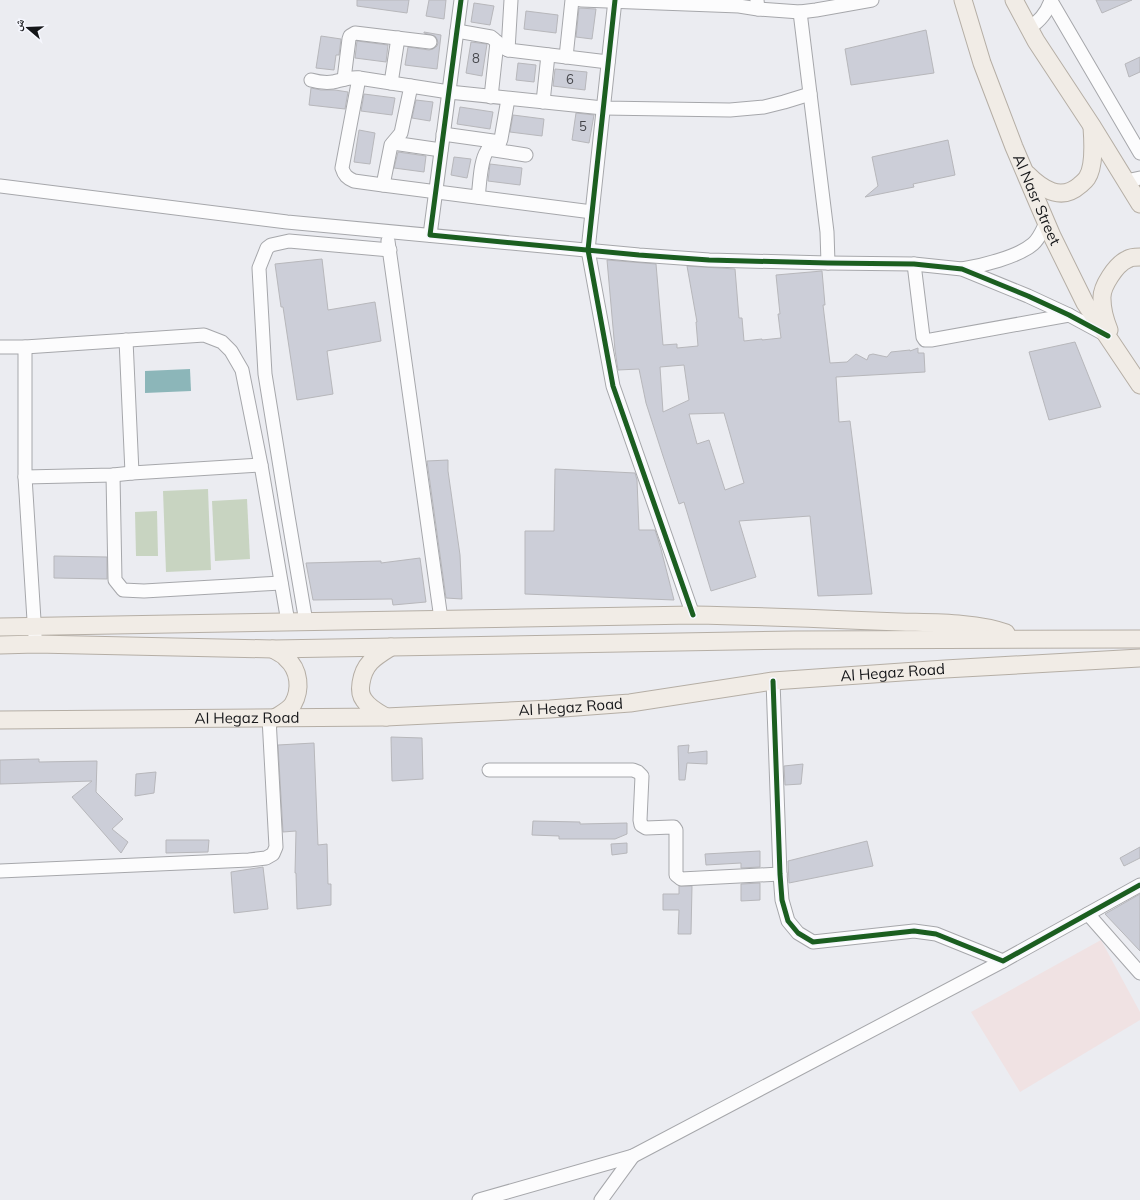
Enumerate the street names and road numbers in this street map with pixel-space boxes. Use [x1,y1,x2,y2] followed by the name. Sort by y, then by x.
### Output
[1009,151,1065,248] street label: Al Nasr Street
[840,659,946,685] street label: Al Hegaz Road
[518,694,624,720] street label: Al Hegaz Road
[195,708,299,727] street label: Al Hegaz Road

